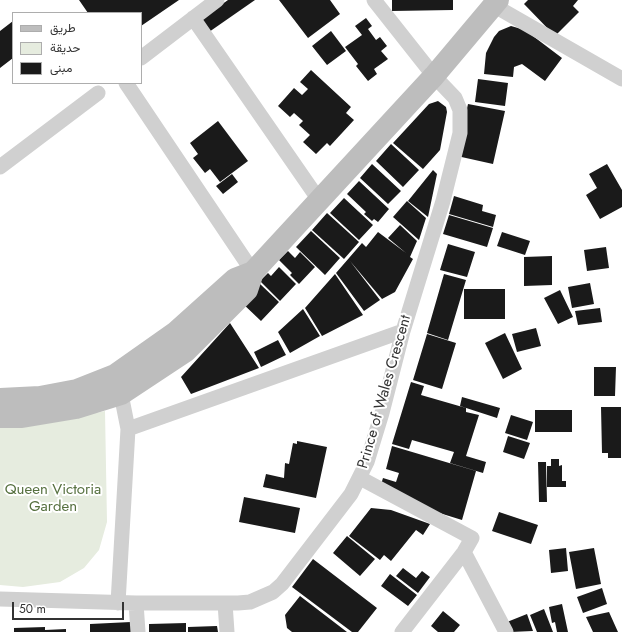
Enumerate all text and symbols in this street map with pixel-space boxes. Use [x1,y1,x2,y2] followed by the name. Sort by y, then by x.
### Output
[12,12,142,84] legend
[50,19,75,37] text: طريق
[50,39,80,57] text: حديقة
[50,59,72,77] text: مبنى
[354,313,416,471] street label: Prince of Wales Crescent
[5,481,101,516] park label: Queen Victoria Garden
[14,594,126,620] scale bar
[19,600,46,618] text: 50 m

